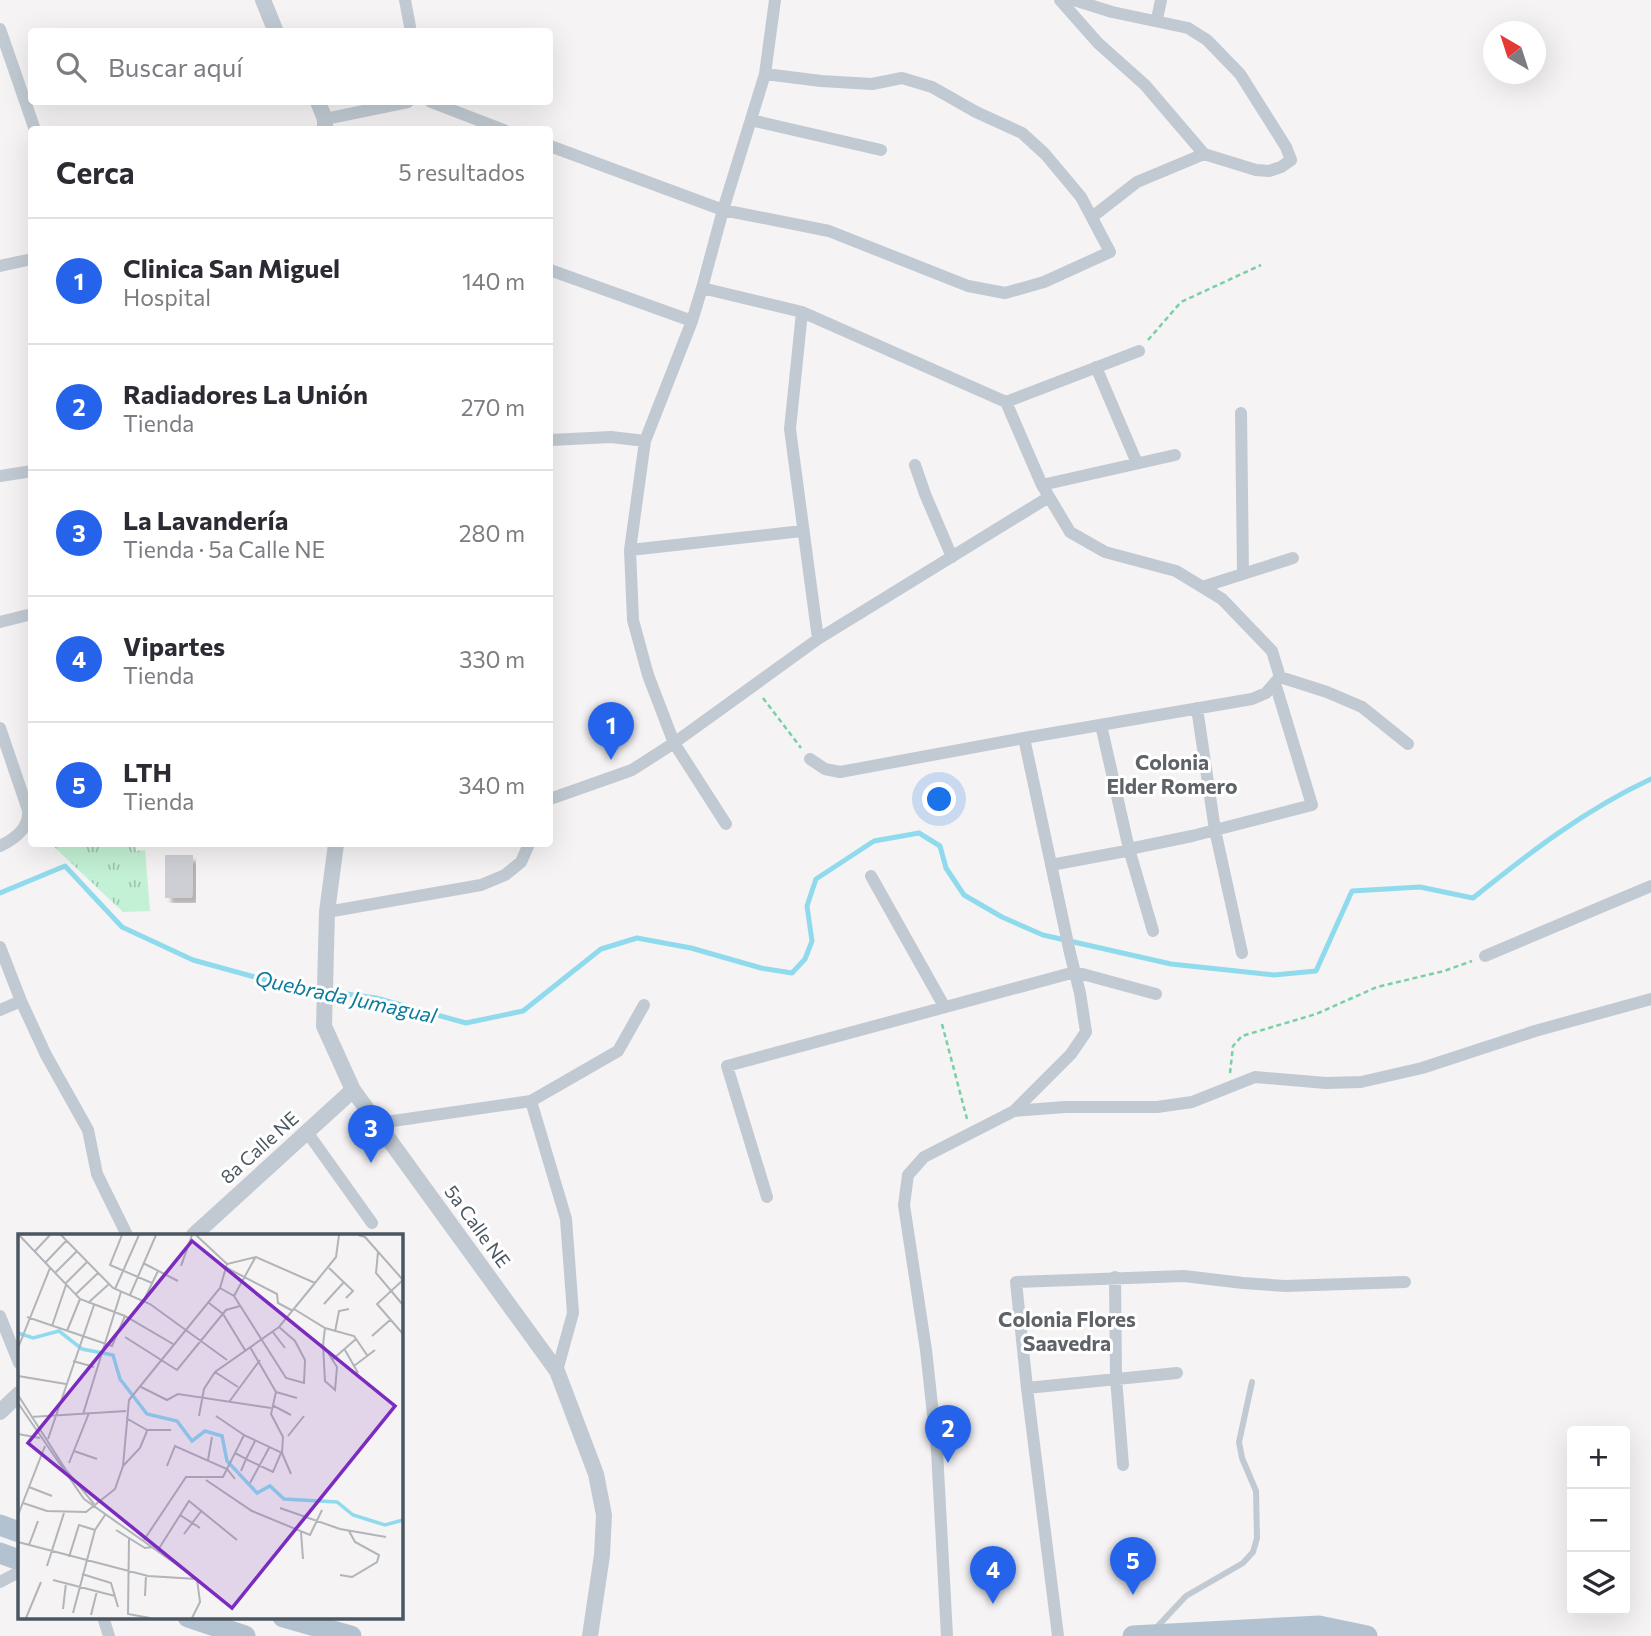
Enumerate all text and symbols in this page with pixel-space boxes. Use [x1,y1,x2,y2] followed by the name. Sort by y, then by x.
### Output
[1483,21,1546,84] north arrow
[28,28,553,105] search box
[52,48,90,86] icon: search
[108,51,243,82] text: Buscar aquí
[56,153,135,190] text: Cerca
[399,158,525,186] text: 5 resultados
[123,252,340,283] text: Clinica San Miguel
[74,267,84,295] text: 1
[462,267,525,295] text: 140 m
[123,283,211,311] text: Hospital
[123,378,368,409] text: Radiadores La Unión
[72,393,86,421] text: 2
[461,393,525,421] text: 270 m
[123,409,194,437] text: Tienda
[123,504,288,535] text: La Lavandería
[72,519,86,547] text: 3
[459,519,525,547] text: 280 m
[123,535,325,563] text: Tienda · 5a Calle NE
[123,630,225,661] text: Vipartes
[72,645,86,673] text: 4
[459,645,525,673] text: 330 m
[123,661,194,689] text: Tienda
[588,702,634,760] pin: 1
[1107,749,1237,798] district label: Colonia Elder Romero
[123,756,172,787] text: LTH
[72,771,86,799] text: 5
[459,771,525,799] text: 340 m
[922,782,956,816] your location
[123,787,194,815] text: Tienda
[253,965,440,1028] water label: Quebrada Jumagual
[348,1105,394,1163] pin: 3
[215,1106,303,1188] street label: 8a Calle NE
[440,1180,516,1272] street label: 5a Calle NE
[18,1234,402,1618] inset map
[998,1306,1136,1355] district label: Colonia Flores Saavedra
[925,1405,971,1463] pin: 2
[1567,1426,1630,1615] map controls
[1567,1426,1630,1489] button: +
[1567,1489,1630,1552] button: −
[1110,1537,1156,1595] pin: 5
[970,1546,1016,1604] pin: 4
[1567,1552,1630,1615] button: layers

